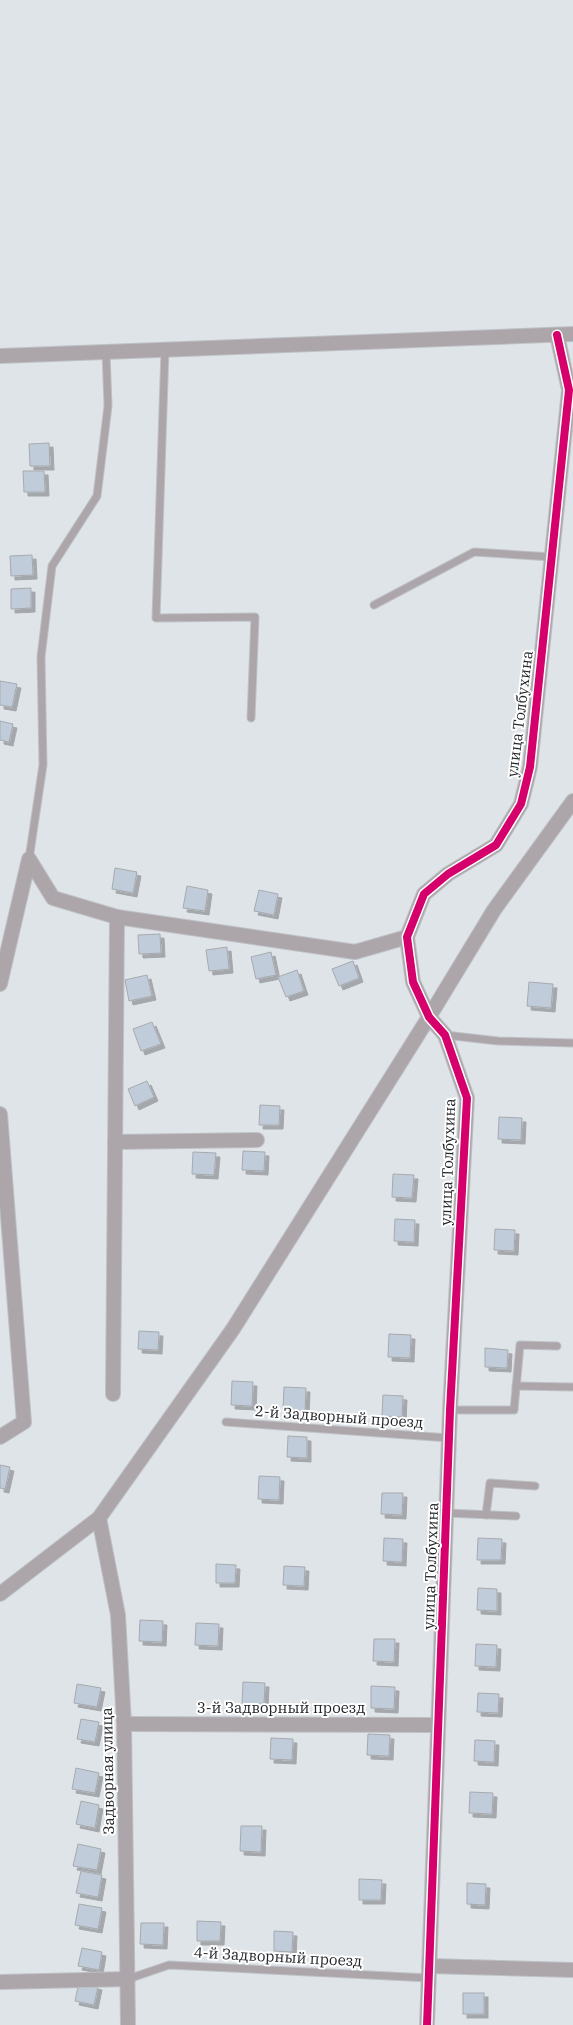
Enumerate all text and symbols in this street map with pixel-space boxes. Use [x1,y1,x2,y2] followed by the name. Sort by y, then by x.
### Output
[502,650,537,778] street label: улица Толбухина
[436,1098,459,1226] street label: улица Толбухина
[254,1401,424,1432] street label: 2-й Задворный проезд
[419,1502,442,1630] street label: улица Толбухина
[197,1698,365,1717] street label: 3-й Задворный проезд
[97,1707,118,1835] street label: Задворная улица
[193,1943,363,1970] street label: 4-й Задворный проезд

